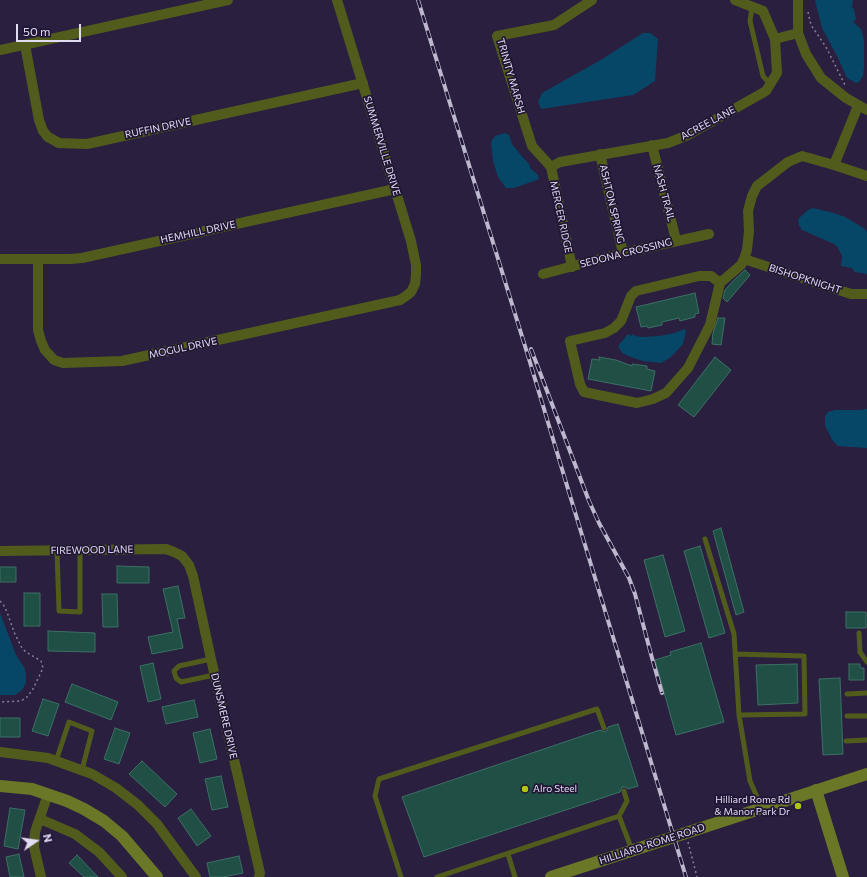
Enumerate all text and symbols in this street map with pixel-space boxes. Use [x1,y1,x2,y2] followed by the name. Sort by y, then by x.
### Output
[18,16,83,42] scale bar
[23,24,51,38] text: 50 m
[495,37,527,115] street label: TRINITY MARSH
[361,95,403,197] street label: SUMMERVILLE DRIVE
[679,104,737,142] street label: ACREE LANE
[124,115,192,141] street label: RUFFIN DRIVE
[597,163,627,245] street label: ASHTON SPRING
[651,163,677,223] street label: NASH TRAIL
[547,180,575,254] street label: MERCER RIDGE
[159,218,237,246] street label: HEMHILL DRIVE
[579,236,673,270] street label: SEDONA CROSSING
[767,262,843,296] street label: BISHOPKNIGHT
[148,335,218,361] street label: MOGUL DRIVE
[50,543,134,557] street label: FIREWOOD LANE
[208,672,240,760] street label: DUNSMERE DRIVE
[533,783,577,795] place label: Alro Steel
[520,784,530,794] marker: Alro Steel
[714,794,790,818] place label: Hilliard Rome Rd & Manor Park Dr
[793,801,803,811] marker: Hilliard Rome Rd & Manor Park Dr
[16,821,56,861] north arrow
[598,821,706,867] street label: HILLIARD-ROME ROAD
[41,833,55,844] text: N

